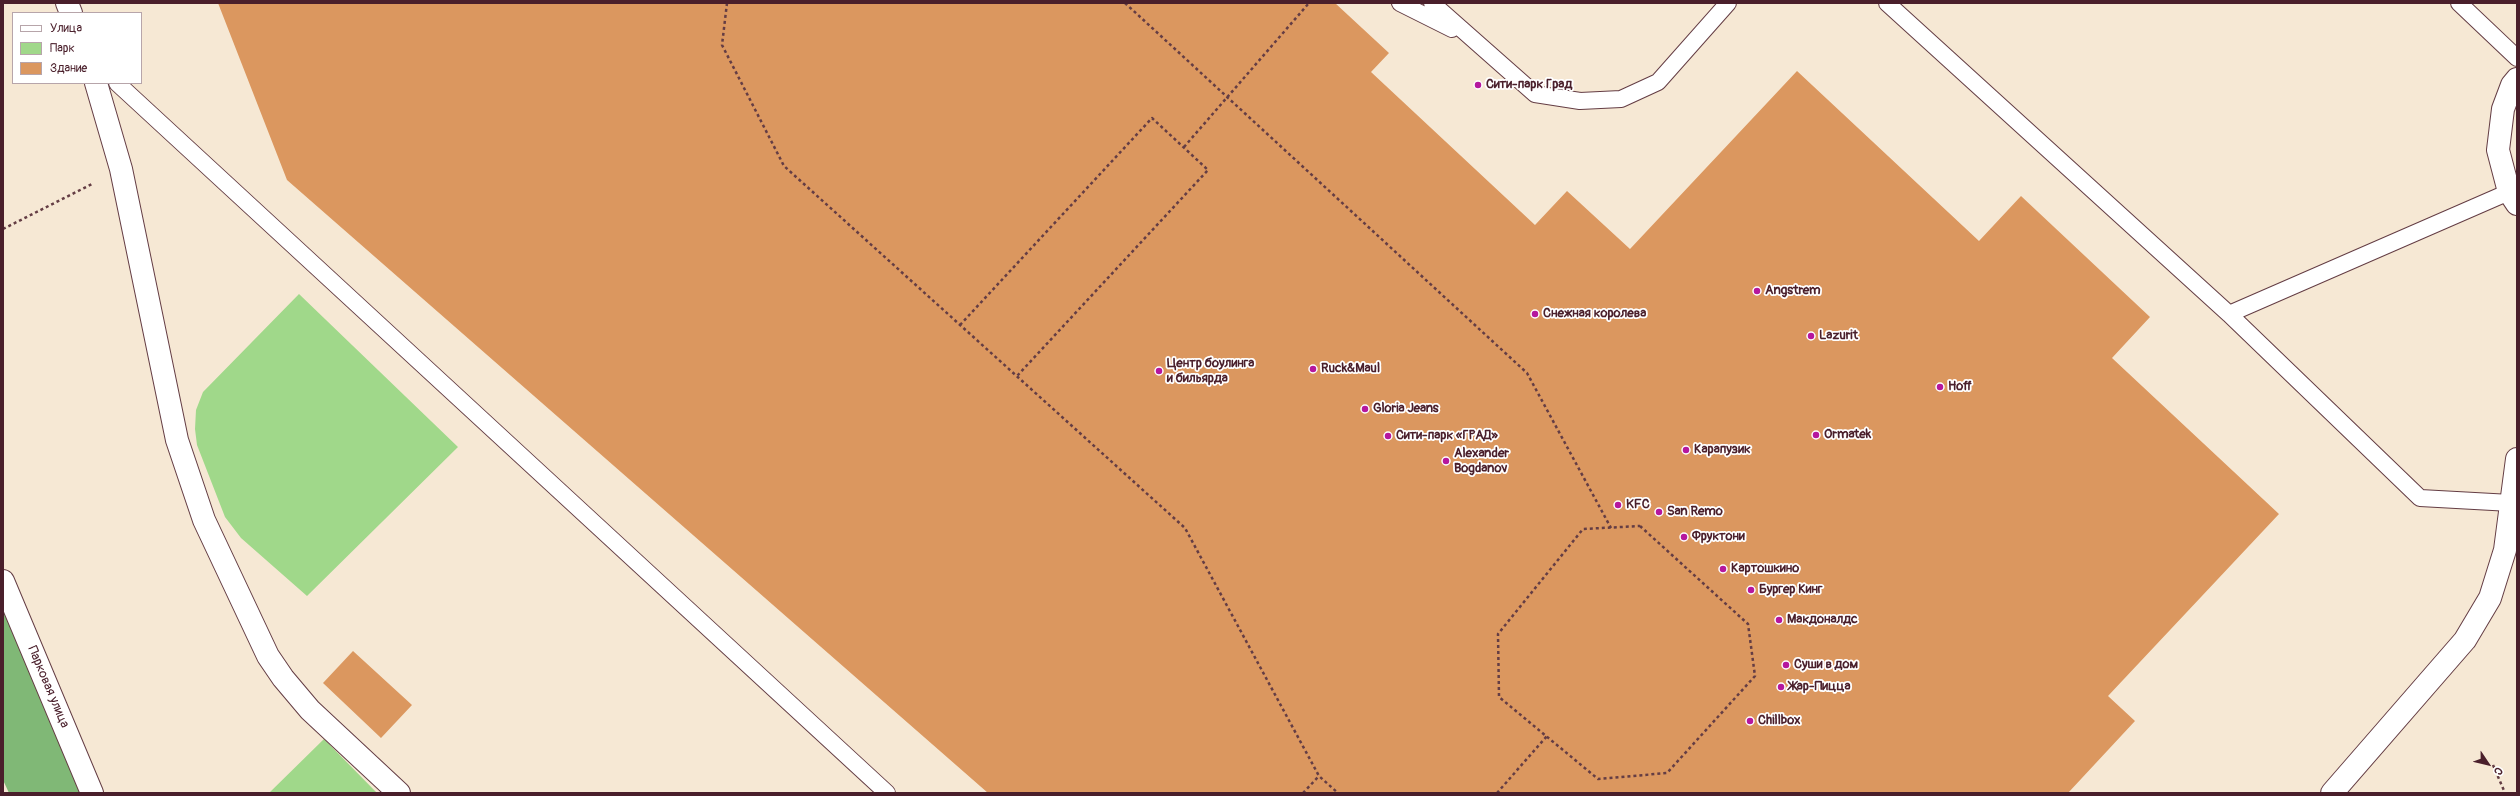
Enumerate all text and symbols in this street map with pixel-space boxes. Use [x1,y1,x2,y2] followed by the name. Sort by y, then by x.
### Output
[12,12,142,84] legend
[50,21,82,36] text: Улица
[50,41,75,56] text: Парк
[50,61,87,76] text: Здание
[1486,77,1572,93] place label: Сити-парк Град
[1473,80,1483,90] marker: Сити-парк Град
[1765,283,1821,299] place label: Angstrem
[1752,286,1762,296] marker: Angstrem
[1543,306,1646,322] place label: Снежная королева
[1530,309,1540,319] marker: Снежная королева
[1819,328,1858,344] place label: Lazurit
[1806,331,1816,341] marker: Lazurit
[1167,356,1254,387] place label: Центр боулинга и бильярда
[1321,361,1380,377] place label: Ruck&Maul
[1308,364,1318,374] marker: Ruck&Maul
[1154,366,1164,376] marker: Центр боулинга и бильярда
[1948,379,1972,395] place label: Hoff
[1935,382,1945,392] marker: Hoff
[1373,401,1439,417] place label: Gloria Jeans
[1360,404,1370,414] marker: Gloria Jeans
[1824,427,1871,443] place label: Ormatek
[1396,428,1498,444] place label: Сити-парк «ГРАД»
[1811,430,1821,440] marker: Ormatek
[1383,431,1393,441] marker: Сити-парк «ГРАД»
[1694,442,1751,458] place label: Карапузик
[1681,445,1691,455] marker: Карапузик
[1454,446,1509,477] place label: Alexander Bogdanov
[1441,456,1451,466] marker: Alexander Bogdanov
[1626,497,1650,513] place label: KFC
[1613,500,1623,510] marker: KFC
[1667,504,1723,520] place label: San Remo
[1654,507,1664,517] marker: San Remo
[1692,529,1745,545] place label: Фруктони
[1679,532,1689,542] marker: Фруктони
[1731,561,1799,577] place label: Картошкино
[1718,564,1728,574] marker: Картошкино
[1759,582,1822,598] place label: Бургер Кинг
[1746,585,1756,595] marker: Бургер Кинг
[1787,612,1858,628] place label: Макдоналдс
[1774,615,1784,625] marker: Макдоналдс
[24,644,72,730] street label: Парковая улица
[1794,657,1858,673] place label: Суши в дом
[1781,660,1791,670] marker: Суши в дом
[1789,679,1850,695] place label: Жар-Пицца
[1776,682,1786,692] marker: Жар-Пицца
[1758,713,1800,729] place label: Chillbox
[1745,716,1755,726] marker: Chillbox
[2468,744,2508,784] north arrow
[2491,765,2506,778] text: С

